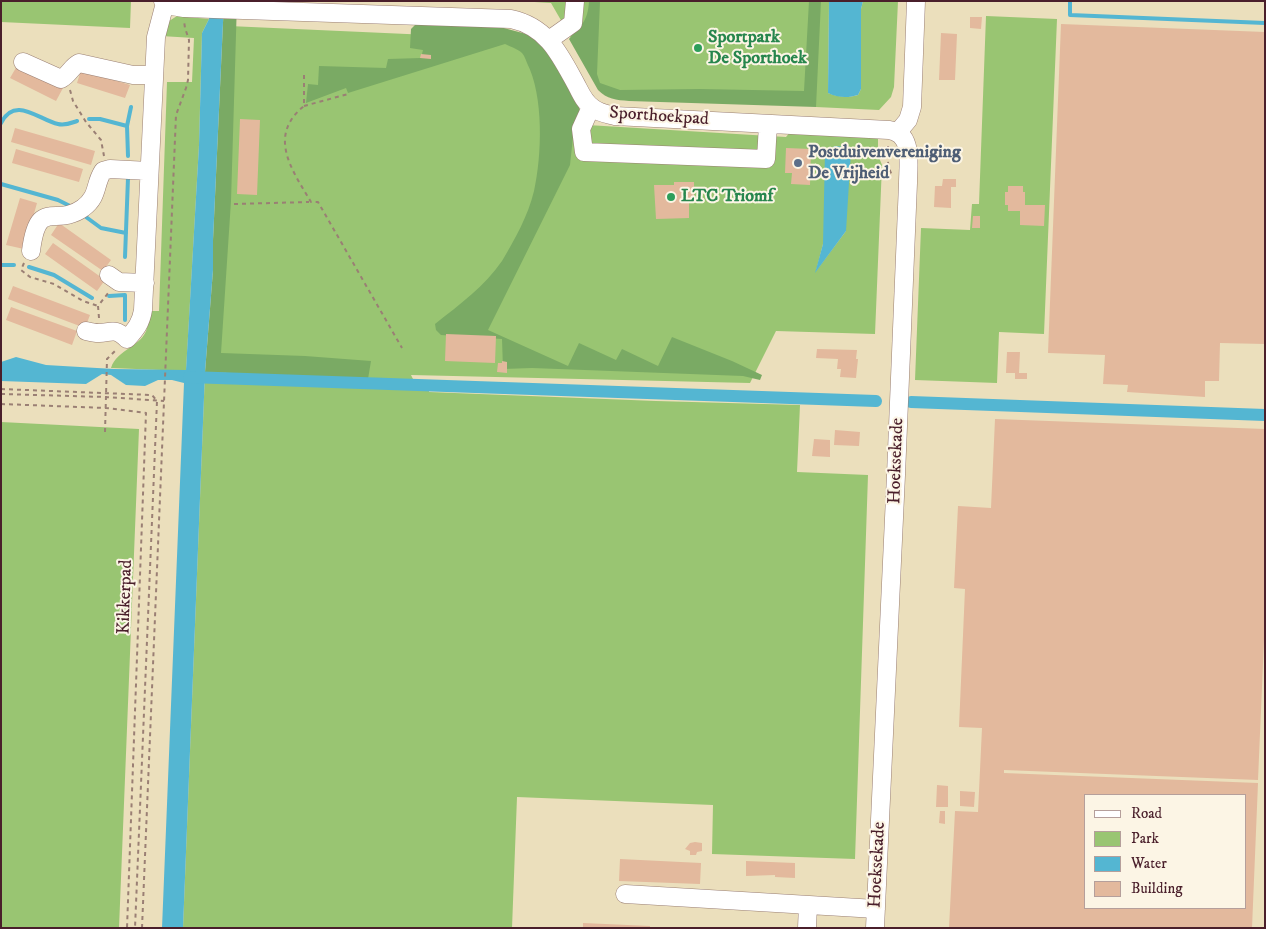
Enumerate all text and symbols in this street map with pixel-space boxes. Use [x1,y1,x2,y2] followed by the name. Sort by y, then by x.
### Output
[708,27,807,70] place label: Sportpark De Sporthoek
[692,42,704,54] marker: Sportpark De Sporthoek
[609,103,709,131] street label: Sporthoekpad
[808,142,961,184] place label: Postduivenvereniging De Vrijheid
[792,157,804,169] marker: Postduivenvereniging De Vrijheid
[681,186,773,208] place label: LTC Triomf
[665,191,677,203] marker: LTC Triomf
[885,417,909,505] street label: Hoeksekade
[114,559,138,635] street label: Kikkerpad
[1084,794,1246,909] legend
[1131,804,1162,823] text: Road
[865,821,891,909] street label: Hoeksekade
[1131,829,1159,848] text: Park
[1131,854,1167,873] text: Water
[1131,879,1183,898] text: Building

